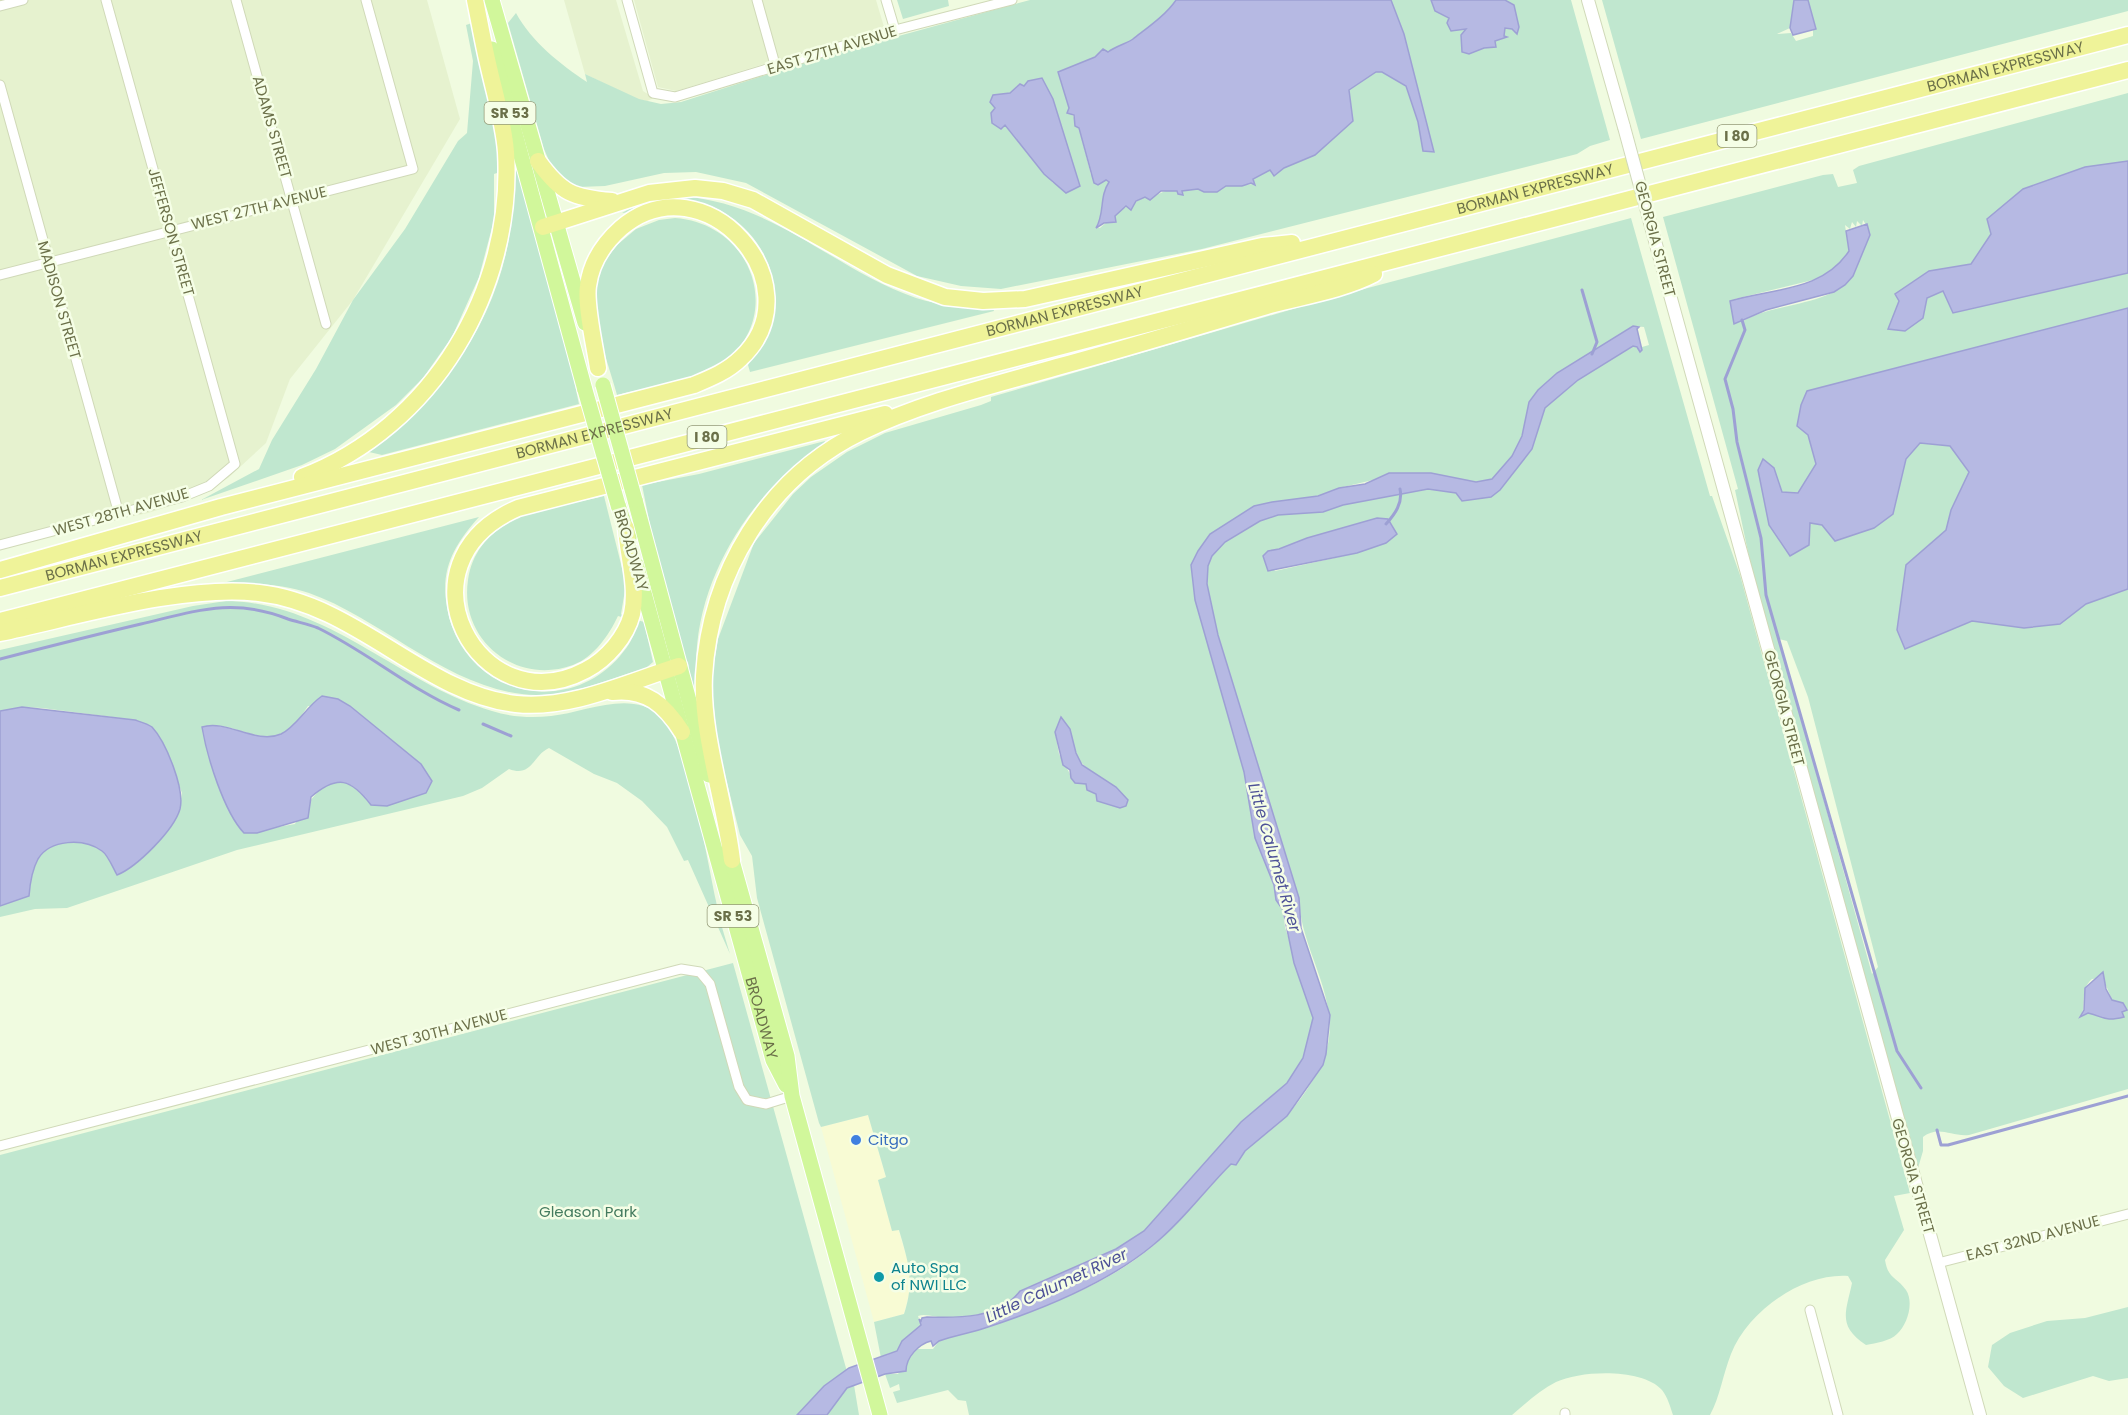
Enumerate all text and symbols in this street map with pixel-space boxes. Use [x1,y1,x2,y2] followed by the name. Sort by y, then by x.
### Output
[765,20,899,79] street label: EAST 27TH AVENUE
[1925,36,2086,97] street label: BORMAN EXPRESSWAY
[248,73,297,181] street label: ADAMS STREET
[484,102,536,124] road number: SR 53
[1718,125,1756,147] road number: I 80
[1454,158,1616,219] street label: BORMAN EXPRESSWAY
[143,165,200,298] street label: JEFFERSON STREET
[1630,179,1681,299] street label: GEORGIA STREET
[189,181,329,235] street label: WEST 27TH AVENUE
[33,238,86,361] street label: MADISON STREET
[984,280,1146,341] street label: BORMAN EXPRESSWAY
[513,403,675,464] street label: BORMAN EXPRESSWAY
[688,426,726,448] road number: I 80
[51,482,191,541] street label: WEST 28TH AVENUE
[609,506,654,593] street label: BROADWAY
[43,525,205,586] street label: BORMAN EXPRESSWAY
[1759,648,1810,768] street label: GEORGIA STREET
[1242,780,1307,935] water label: Little Calumet River
[708,905,758,927] road number: SR 53
[741,974,783,1062] street label: BROADWAY
[368,1003,509,1060] street label: WEST 30TH AVENUE
[1887,1116,1940,1236] street label: GEORGIA STREET
[868,1129,908,1150] place label: Citgo
[849,1133,863,1147] marker: Citgo
[539,1201,637,1222] park label: Gleason Park
[1964,1210,2102,1265] street label: EAST 32ND AVENUE
[982,1242,1132,1328] water label: Little Calumet River
[891,1257,967,1295] place label: Auto Spa of NWI LLC
[872,1270,886,1284] marker: Auto Spa of NWI LLC

